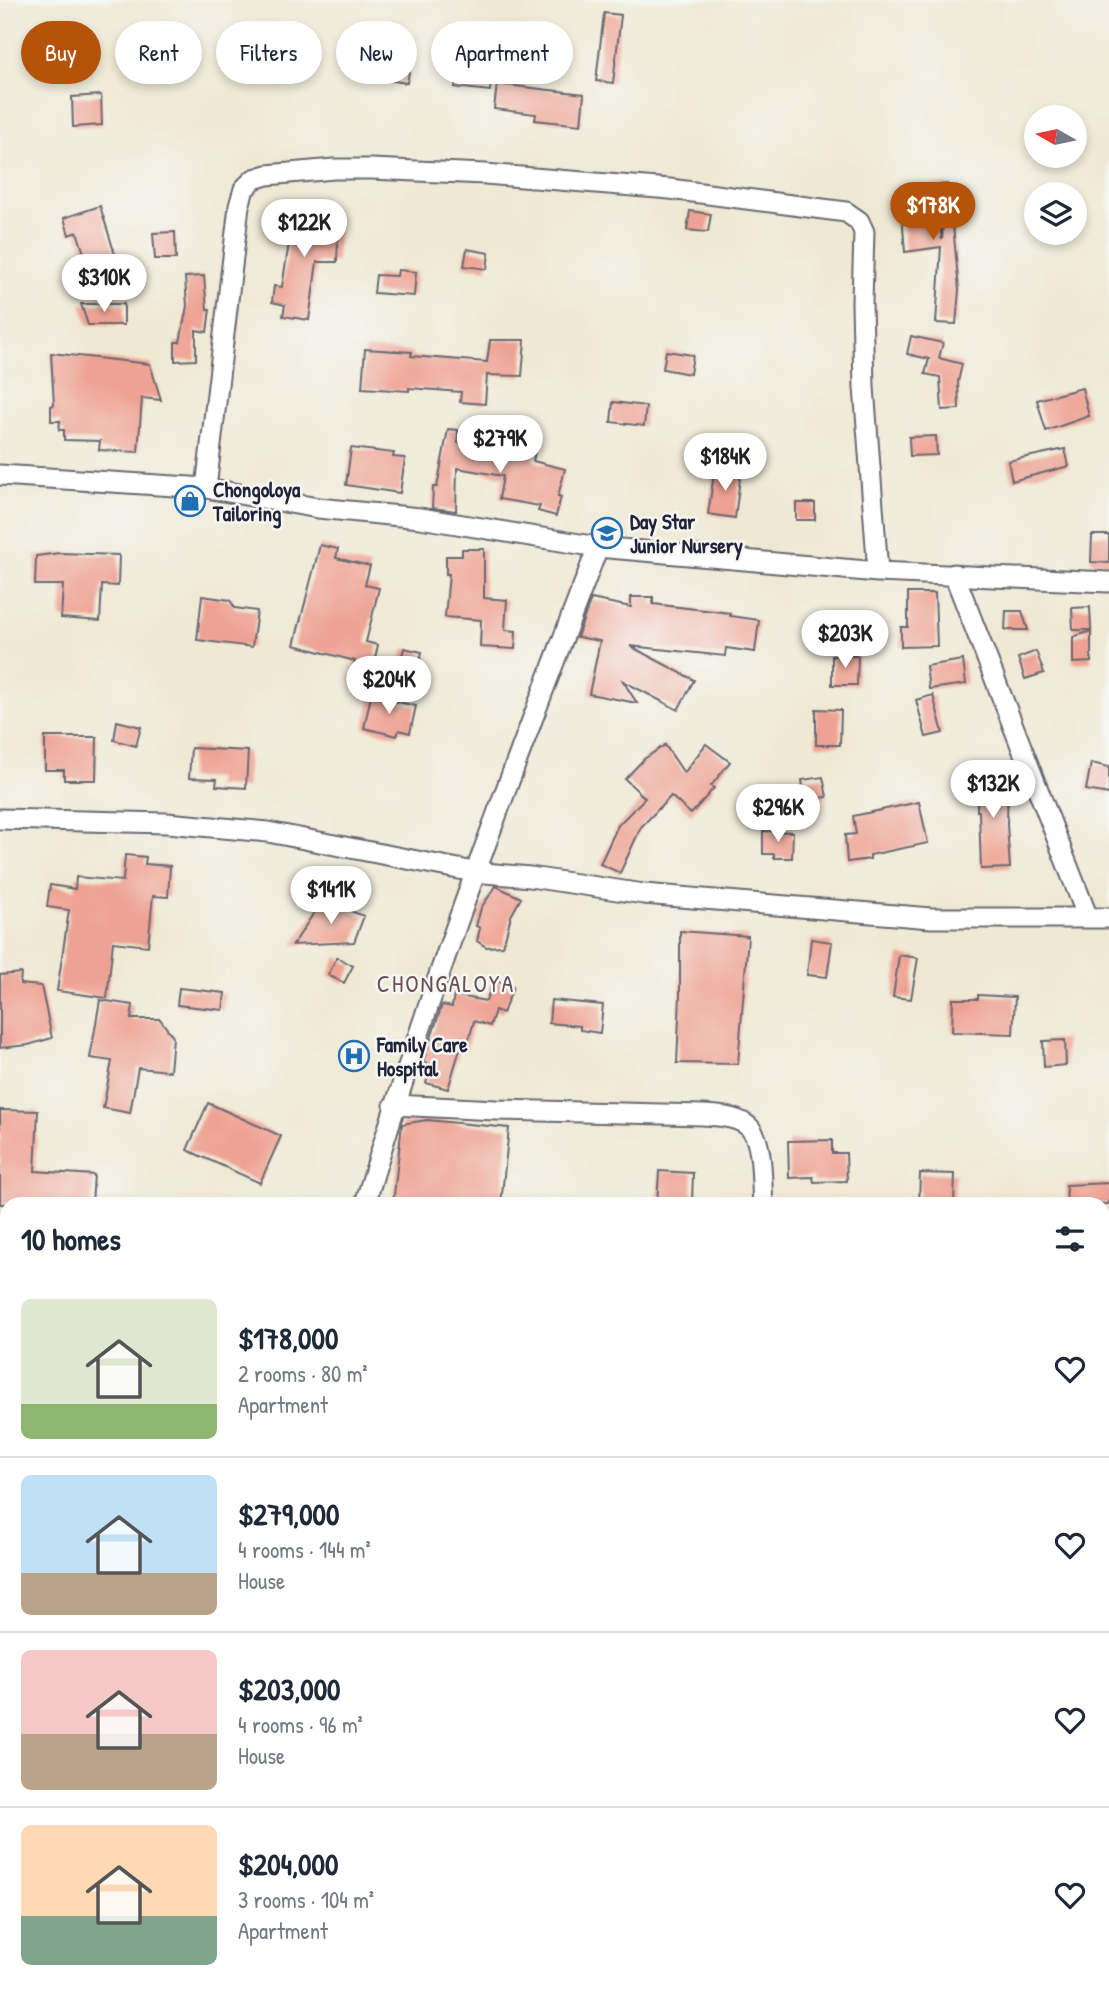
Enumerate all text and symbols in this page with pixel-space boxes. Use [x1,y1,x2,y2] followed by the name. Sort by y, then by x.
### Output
[21,21,101,84] chip: Buy
[115,21,202,84] chip: Rent
[216,21,322,84] chip: Filters
[336,21,417,84] chip: New
[431,21,573,84] chip: Apartment
[1024,105,1087,168] north arrow
[1024,105,1087,245] map controls
[884,182,982,242] pin: $178K
[1024,182,1087,245] button: layers
[906,189,960,220] text: $178K
[255,200,353,259] pin: $122K
[277,206,331,237] text: $122K
[55,254,153,314] pin: $310K
[78,261,130,292] text: $310K
[451,416,549,475] pin: $279K
[473,422,527,453] text: $279K
[676,434,774,493] pin: $184K
[700,440,750,471] text: $184K
[212,475,301,529] place label: Chongoloya Tailoring
[173,484,207,518] shop icon: Chongoloya Tailoring
[630,507,743,561] place label: Day Star Junior Nursery
[590,516,624,550] school or university icon: Day Star Junior Nursery
[796,610,894,670] pin: $203K
[817,617,873,648] text: $203K
[340,656,438,716] pin: $204K
[362,663,416,694] text: $204K
[944,760,1042,820] pin: $132K
[966,767,1020,798] text: $132K
[729,784,827,844] pin: $296K
[752,791,804,822] text: $296K
[282,866,380,926] pin: $141K
[306,873,356,904] text: $141K
[377,967,515,999] district label: CHONGALOYA
[376,1030,468,1084] place label: Family Care Hospital
[337,1039,371,1073] hospital icon: Family Care Hospital
[21,1219,121,1259] text: 10 homes
[1051,1220,1089,1258] icon: filters
[238,1318,338,1358] text: $178,000
[77,1327,161,1411] icon: home
[1051,1350,1089,1388] icon: heart
[238,1358,368,1389] text: 2 rooms · 80 m²
[238,1389,328,1420] text: Apartment
[238,1494,340,1534] text: $279,000
[77,1503,161,1587] icon: home
[1051,1526,1089,1564] icon: heart
[238,1534,371,1565] text: 4 rooms · 144 m²
[238,1565,285,1596] text: House
[238,1669,341,1709] text: $203,000
[77,1678,161,1762] icon: home
[1051,1701,1089,1739] icon: heart
[238,1709,363,1740] text: 4 rooms · 96 m²
[238,1740,285,1771] text: House
[238,1844,338,1884] text: $204,000
[77,1853,161,1937] icon: home
[1051,1876,1089,1914] icon: heart
[238,1884,374,1915] text: 3 rooms · 104 m²
[238,1915,328,1946] text: Apartment

